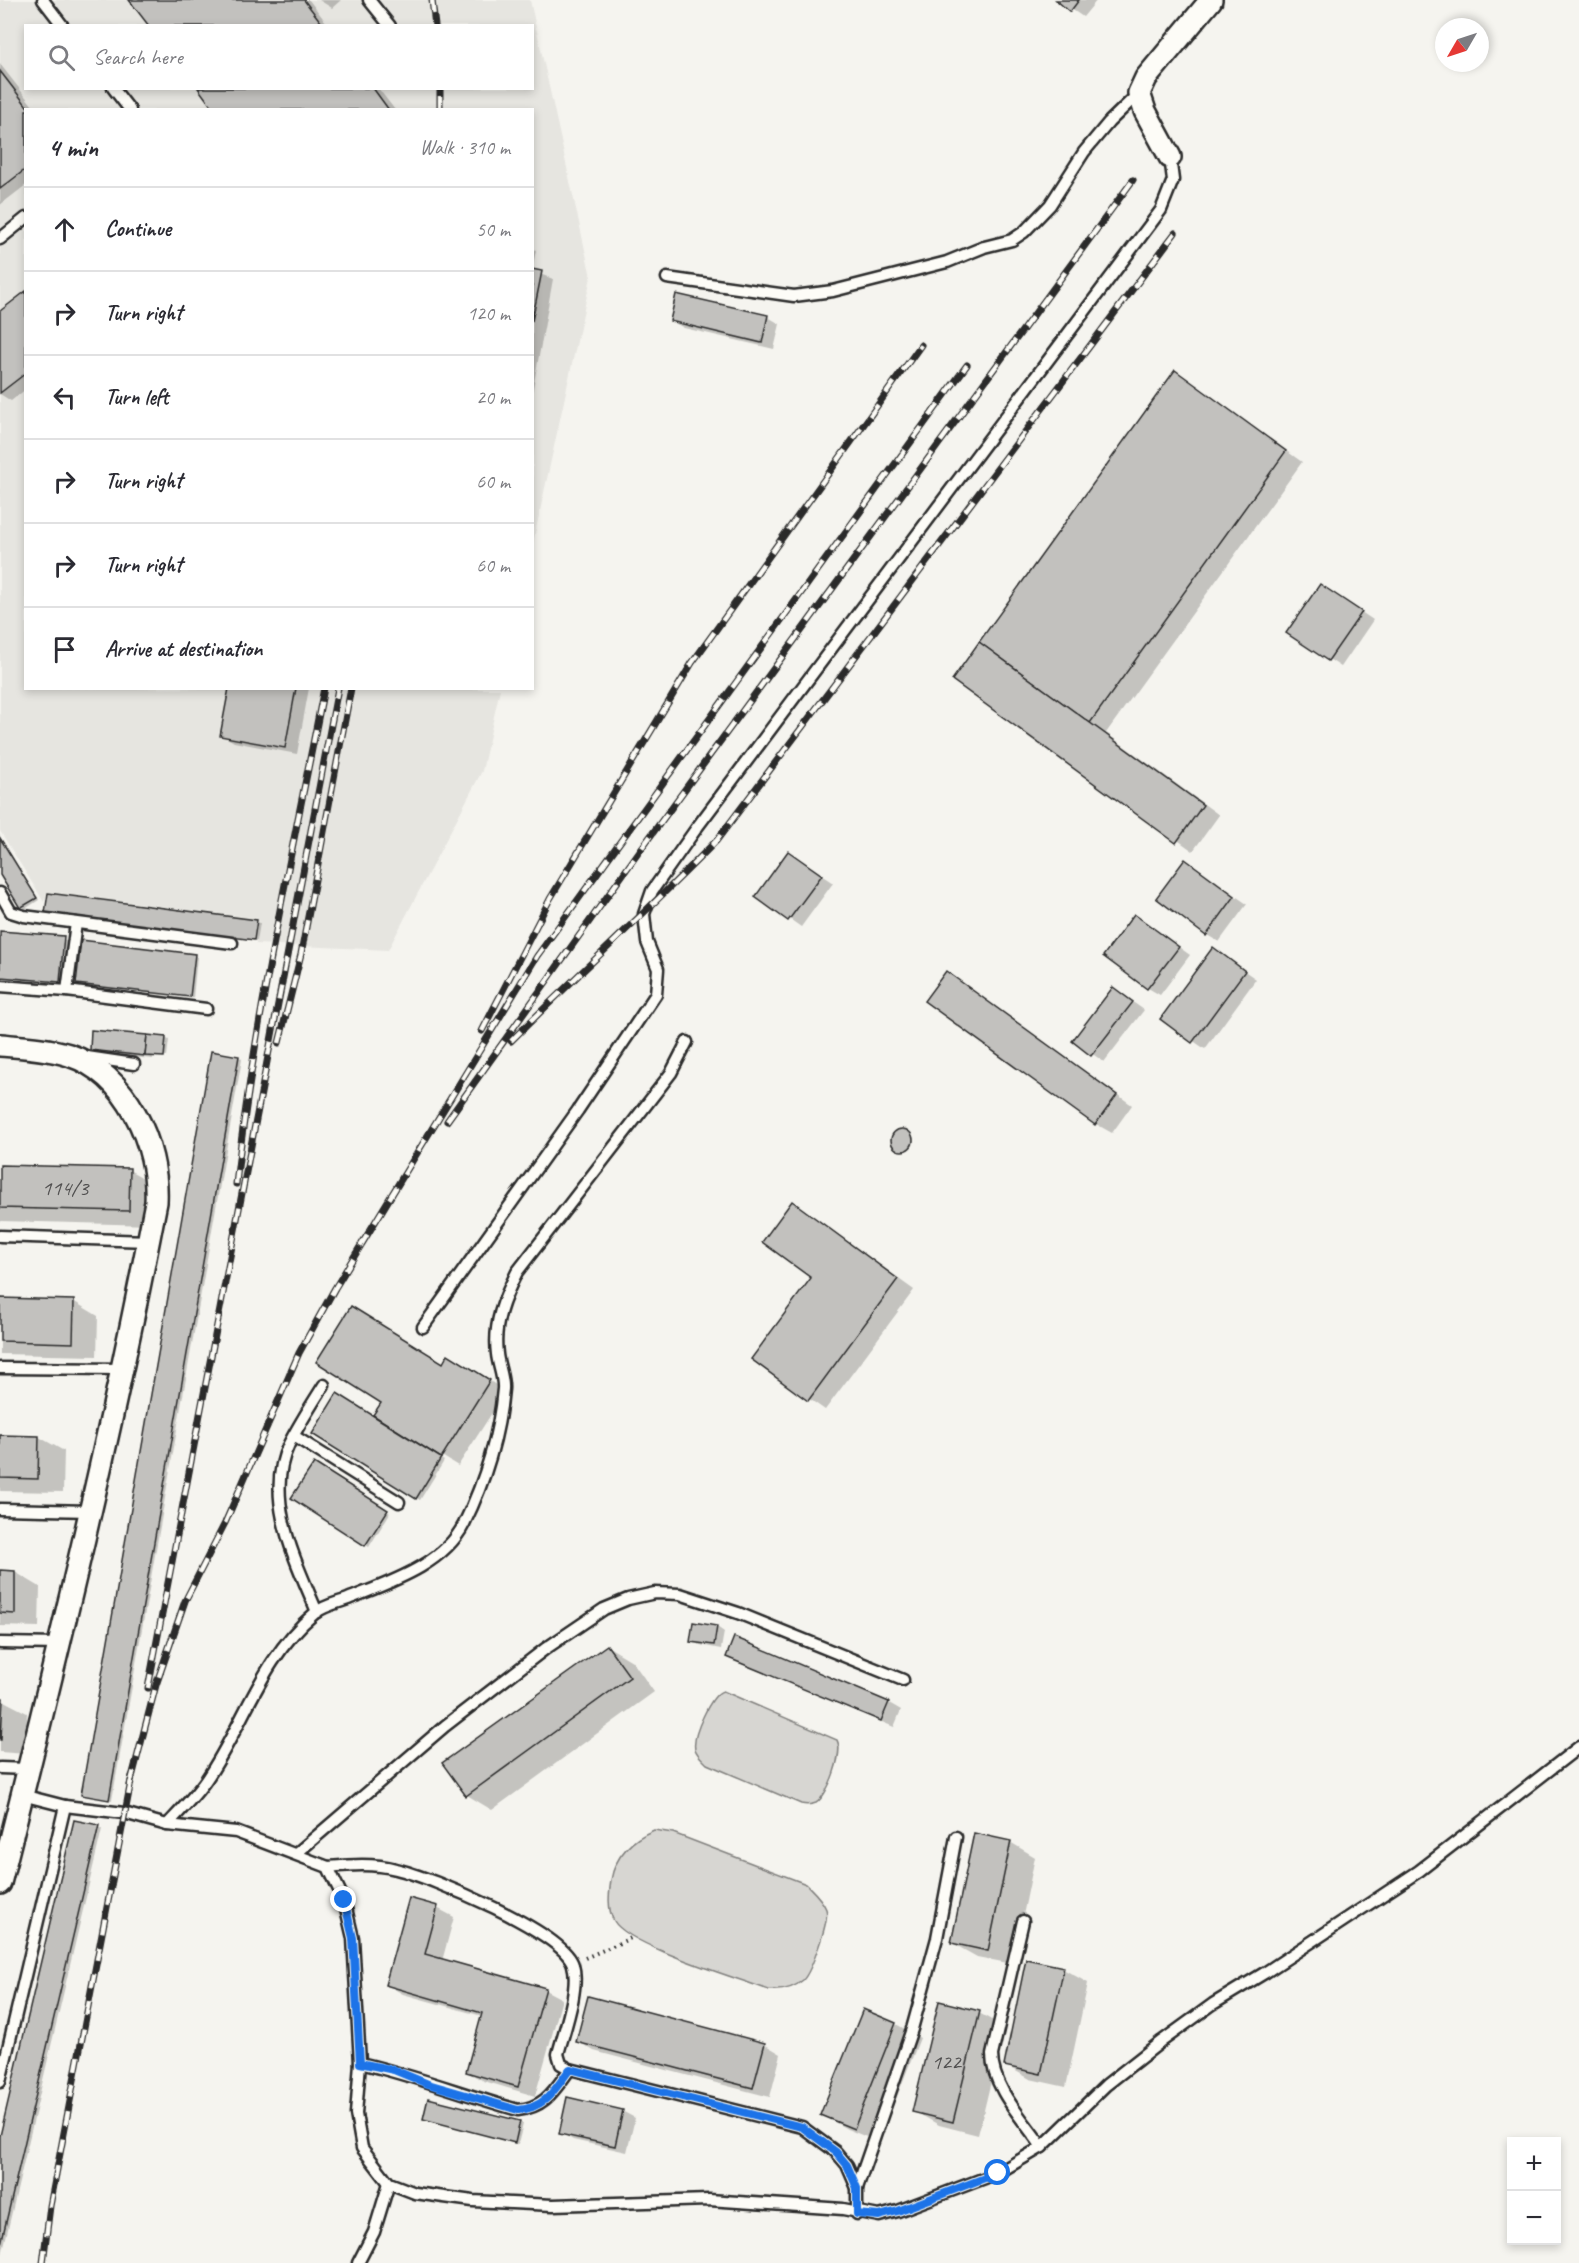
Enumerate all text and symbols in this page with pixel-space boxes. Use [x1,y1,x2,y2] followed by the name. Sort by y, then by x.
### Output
[1435,18,1489,72] north arrow
[24,24,534,90] search box
[45,41,78,74] icon: search
[93,43,183,71] text: Search here
[48,131,98,164] text: 4 min
[420,135,510,160] text: Walk · 310 m
[48,213,81,246] icon: ahead
[105,215,171,243] text: Continue
[476,217,510,242] text: 50 m
[48,297,81,330] icon: right
[105,299,182,327] text: Turn right
[467,301,510,326] text: 120 m
[48,381,81,414] icon: left
[105,383,169,411] text: Turn left
[476,385,510,410] text: 20 m
[48,465,81,498] icon: right
[105,467,182,495] text: Turn right
[476,469,510,494] text: 60 m
[48,549,81,582] icon: right
[105,551,182,579] text: Turn right
[476,553,510,578] text: 60 m
[48,633,81,666] icon: arrive
[105,635,262,663] text: Arrive at destination
[42,1174,91,1202] house number: 114/3
[330,1886,356,1912] route end
[931,2048,963,2076] house number: 122
[1507,2137,1561,2245] map controls
[1507,2137,1561,2191] button: +
[984,2159,1010,2185] route start
[1507,2191,1561,2245] button: −

